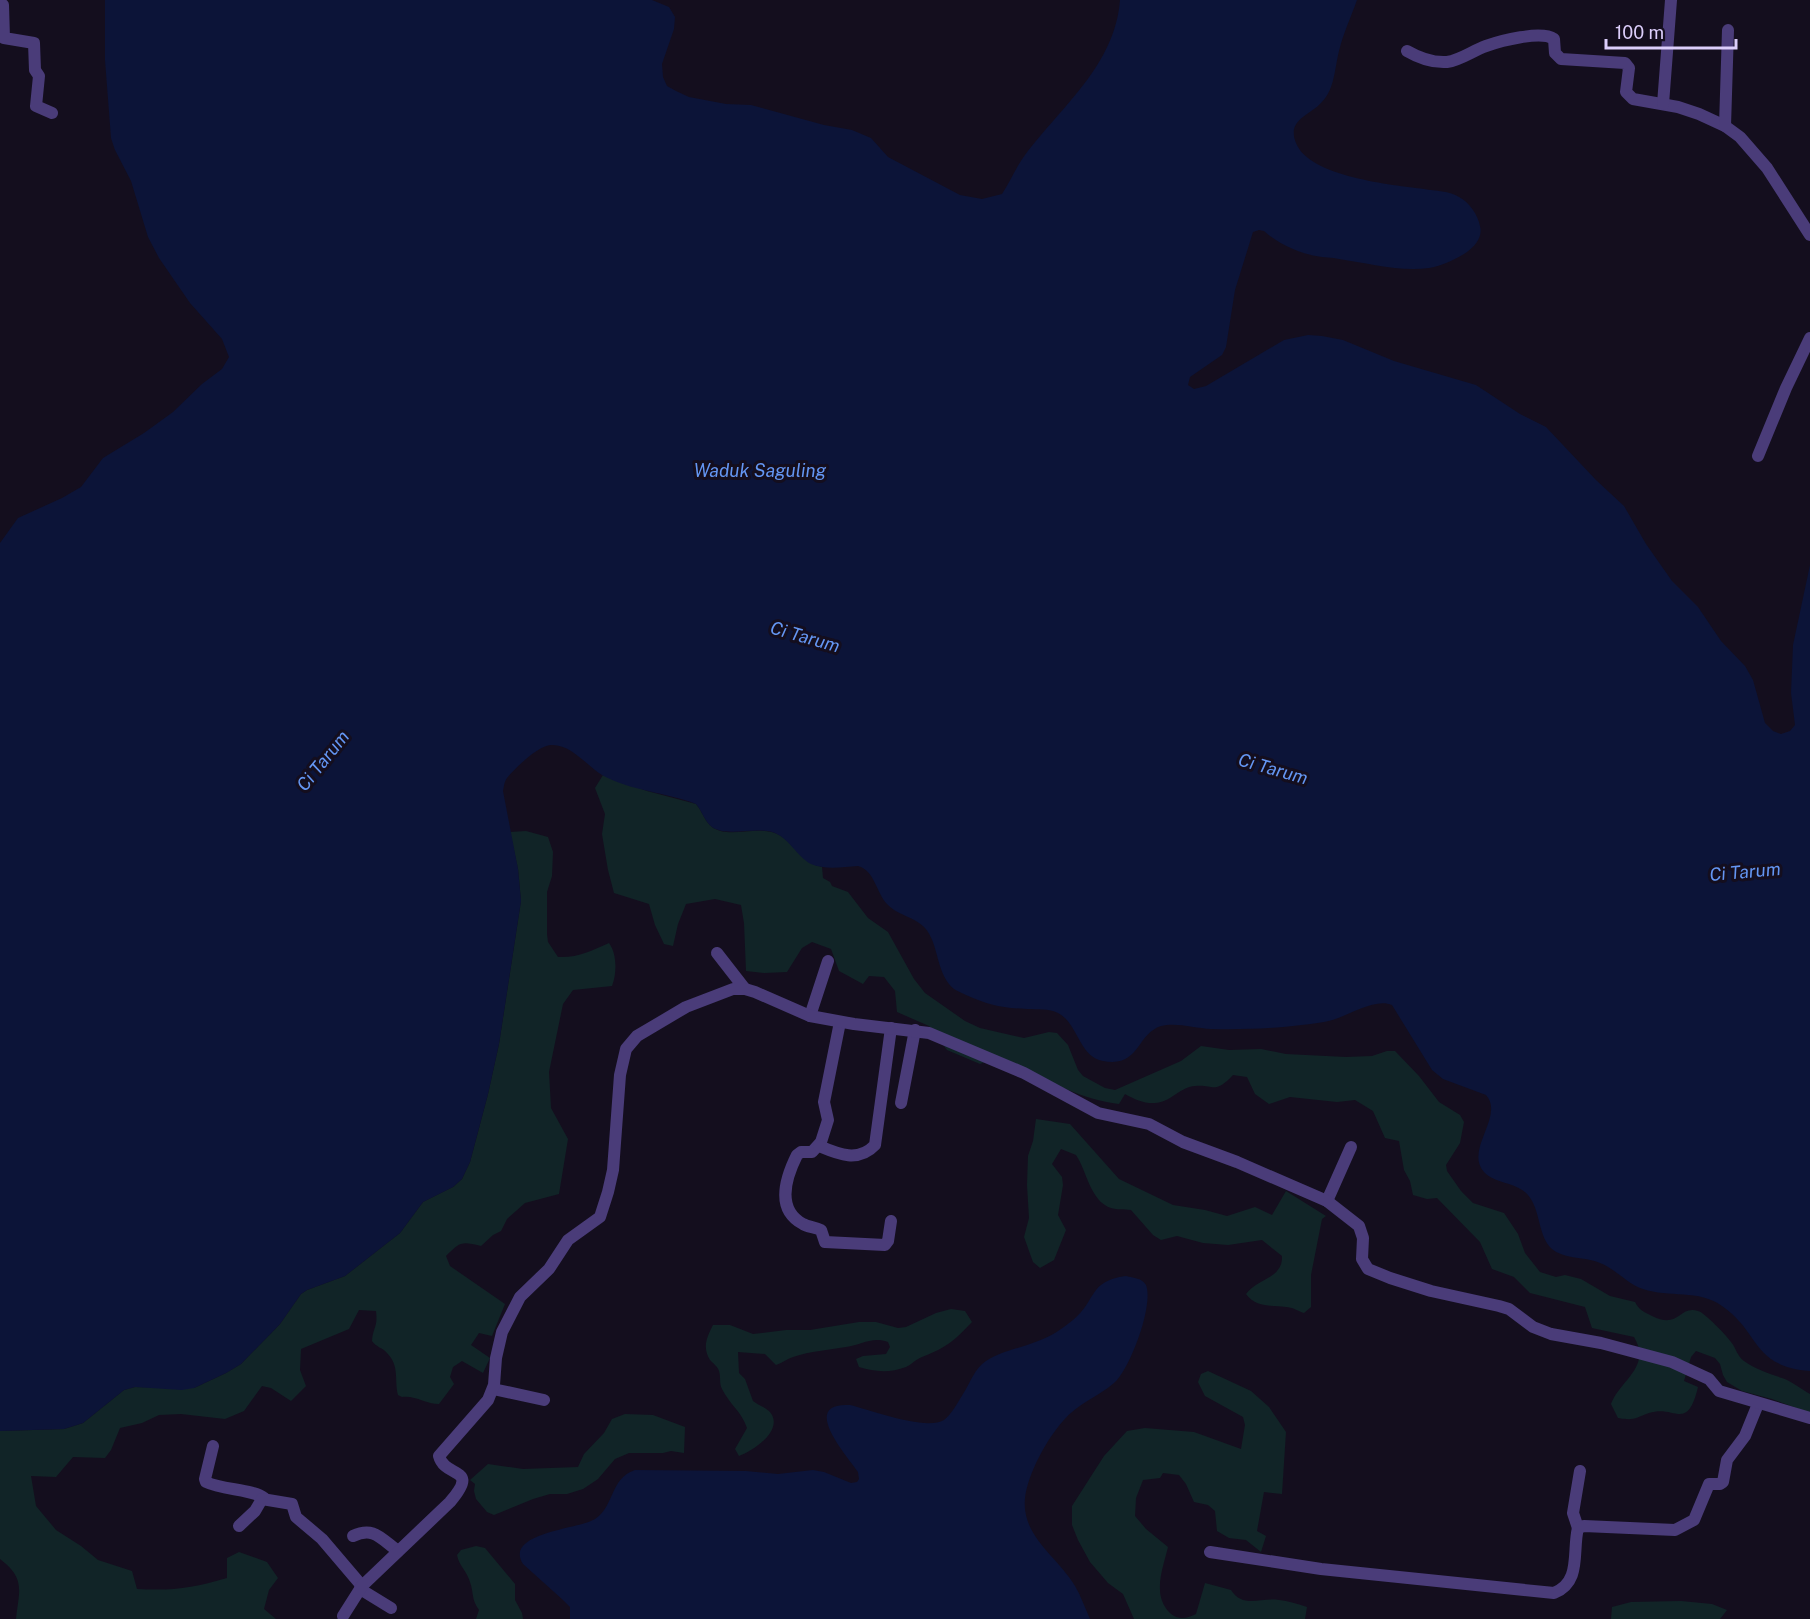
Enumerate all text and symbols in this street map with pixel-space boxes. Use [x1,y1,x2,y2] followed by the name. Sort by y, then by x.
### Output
[1606,12,1736,50] scale bar
[1615,22,1664,43] text: 100 m
[694,460,826,481] water label: Waduk Saguling
[768,617,842,656] water label: Ci Tarum
[292,726,353,795] water label: Ci Tarum
[1236,749,1310,788] water label: Ci Tarum
[1708,858,1782,885] water label: Ci Tarum

